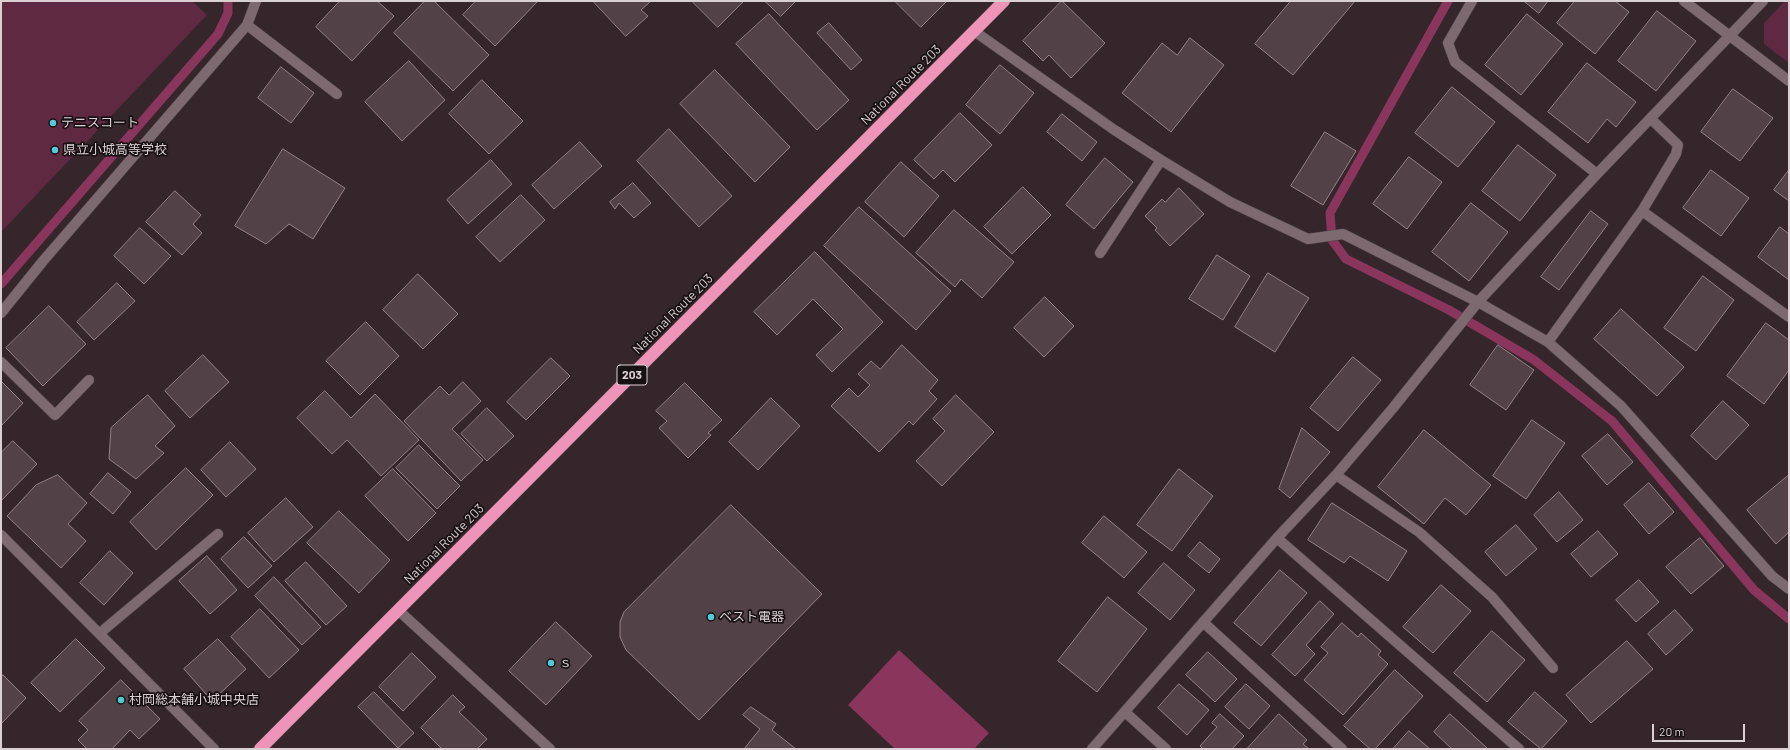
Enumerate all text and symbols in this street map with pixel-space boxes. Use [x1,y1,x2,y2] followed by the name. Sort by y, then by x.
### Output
[858,42,944,128] street label: National Route 203
[61,115,139,131] place label: テニスコート
[48,118,58,128] marker: テニスコート
[63,142,167,158] place label: 県立小城高等学校
[50,145,60,155] marker: 県立小城高等学校
[630,271,716,357] street label: National Route 203
[617,365,647,385] road number: 203
[401,501,487,587] street label: National Route 203
[719,609,784,625] place label: ベスト電器
[706,612,716,622] marker: ベスト電器
[559,655,572,671] place label: ｓ
[546,658,556,668] marker: ｓ
[129,692,259,708] place label: 村岡総本舗小城中央店
[116,695,126,705] marker: 村岡総本舗小城中央店
[1654,716,1747,742] scale bar
[1659,724,1685,738] text: 20 m

